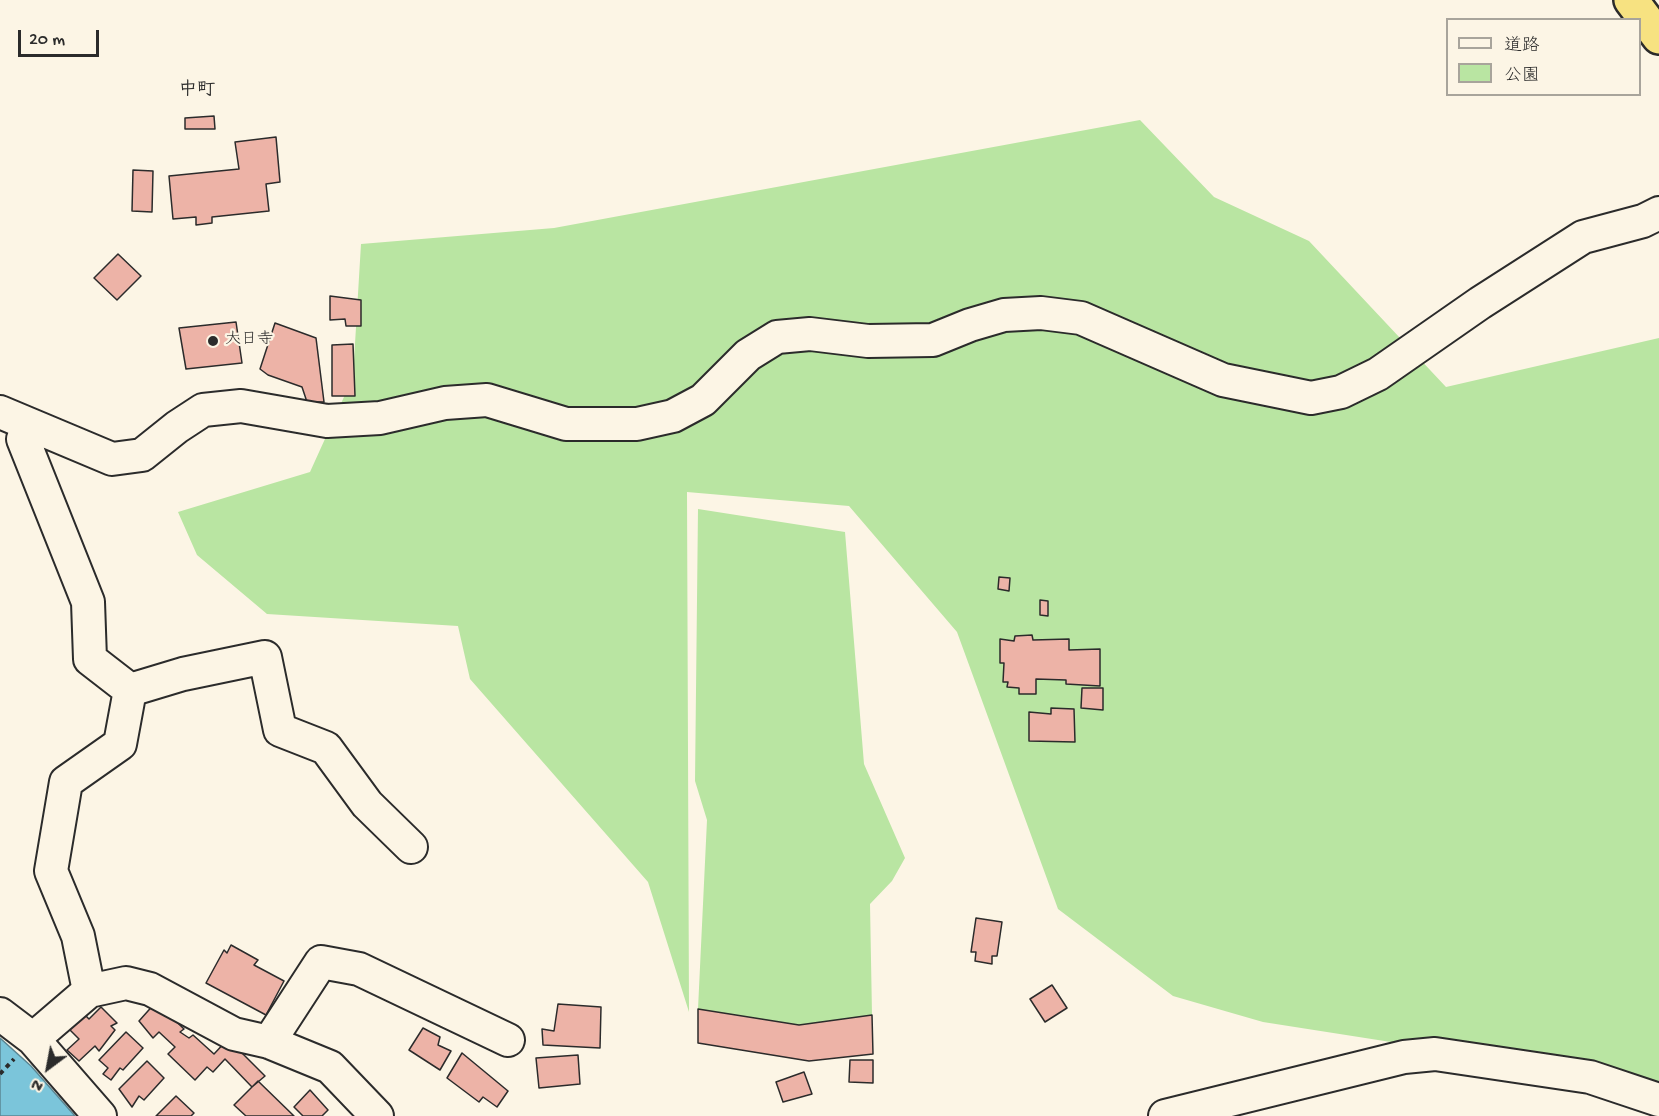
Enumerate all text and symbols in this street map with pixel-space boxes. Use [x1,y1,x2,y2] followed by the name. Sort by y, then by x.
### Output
[21,18,102,56] scale bar
[1446,18,1641,96] legend
[29,30,65,51] text: 20 m
[1504,36,1540,57] text: 道路
[1504,66,1540,87] text: 公園
[179,80,215,102] district label: 中町
[225,331,273,351] place label: 大日寺
[206,334,220,348] marker: 大日寺
[18,1038,78,1098] north arrow
[29,1073,48,1095] text: N

